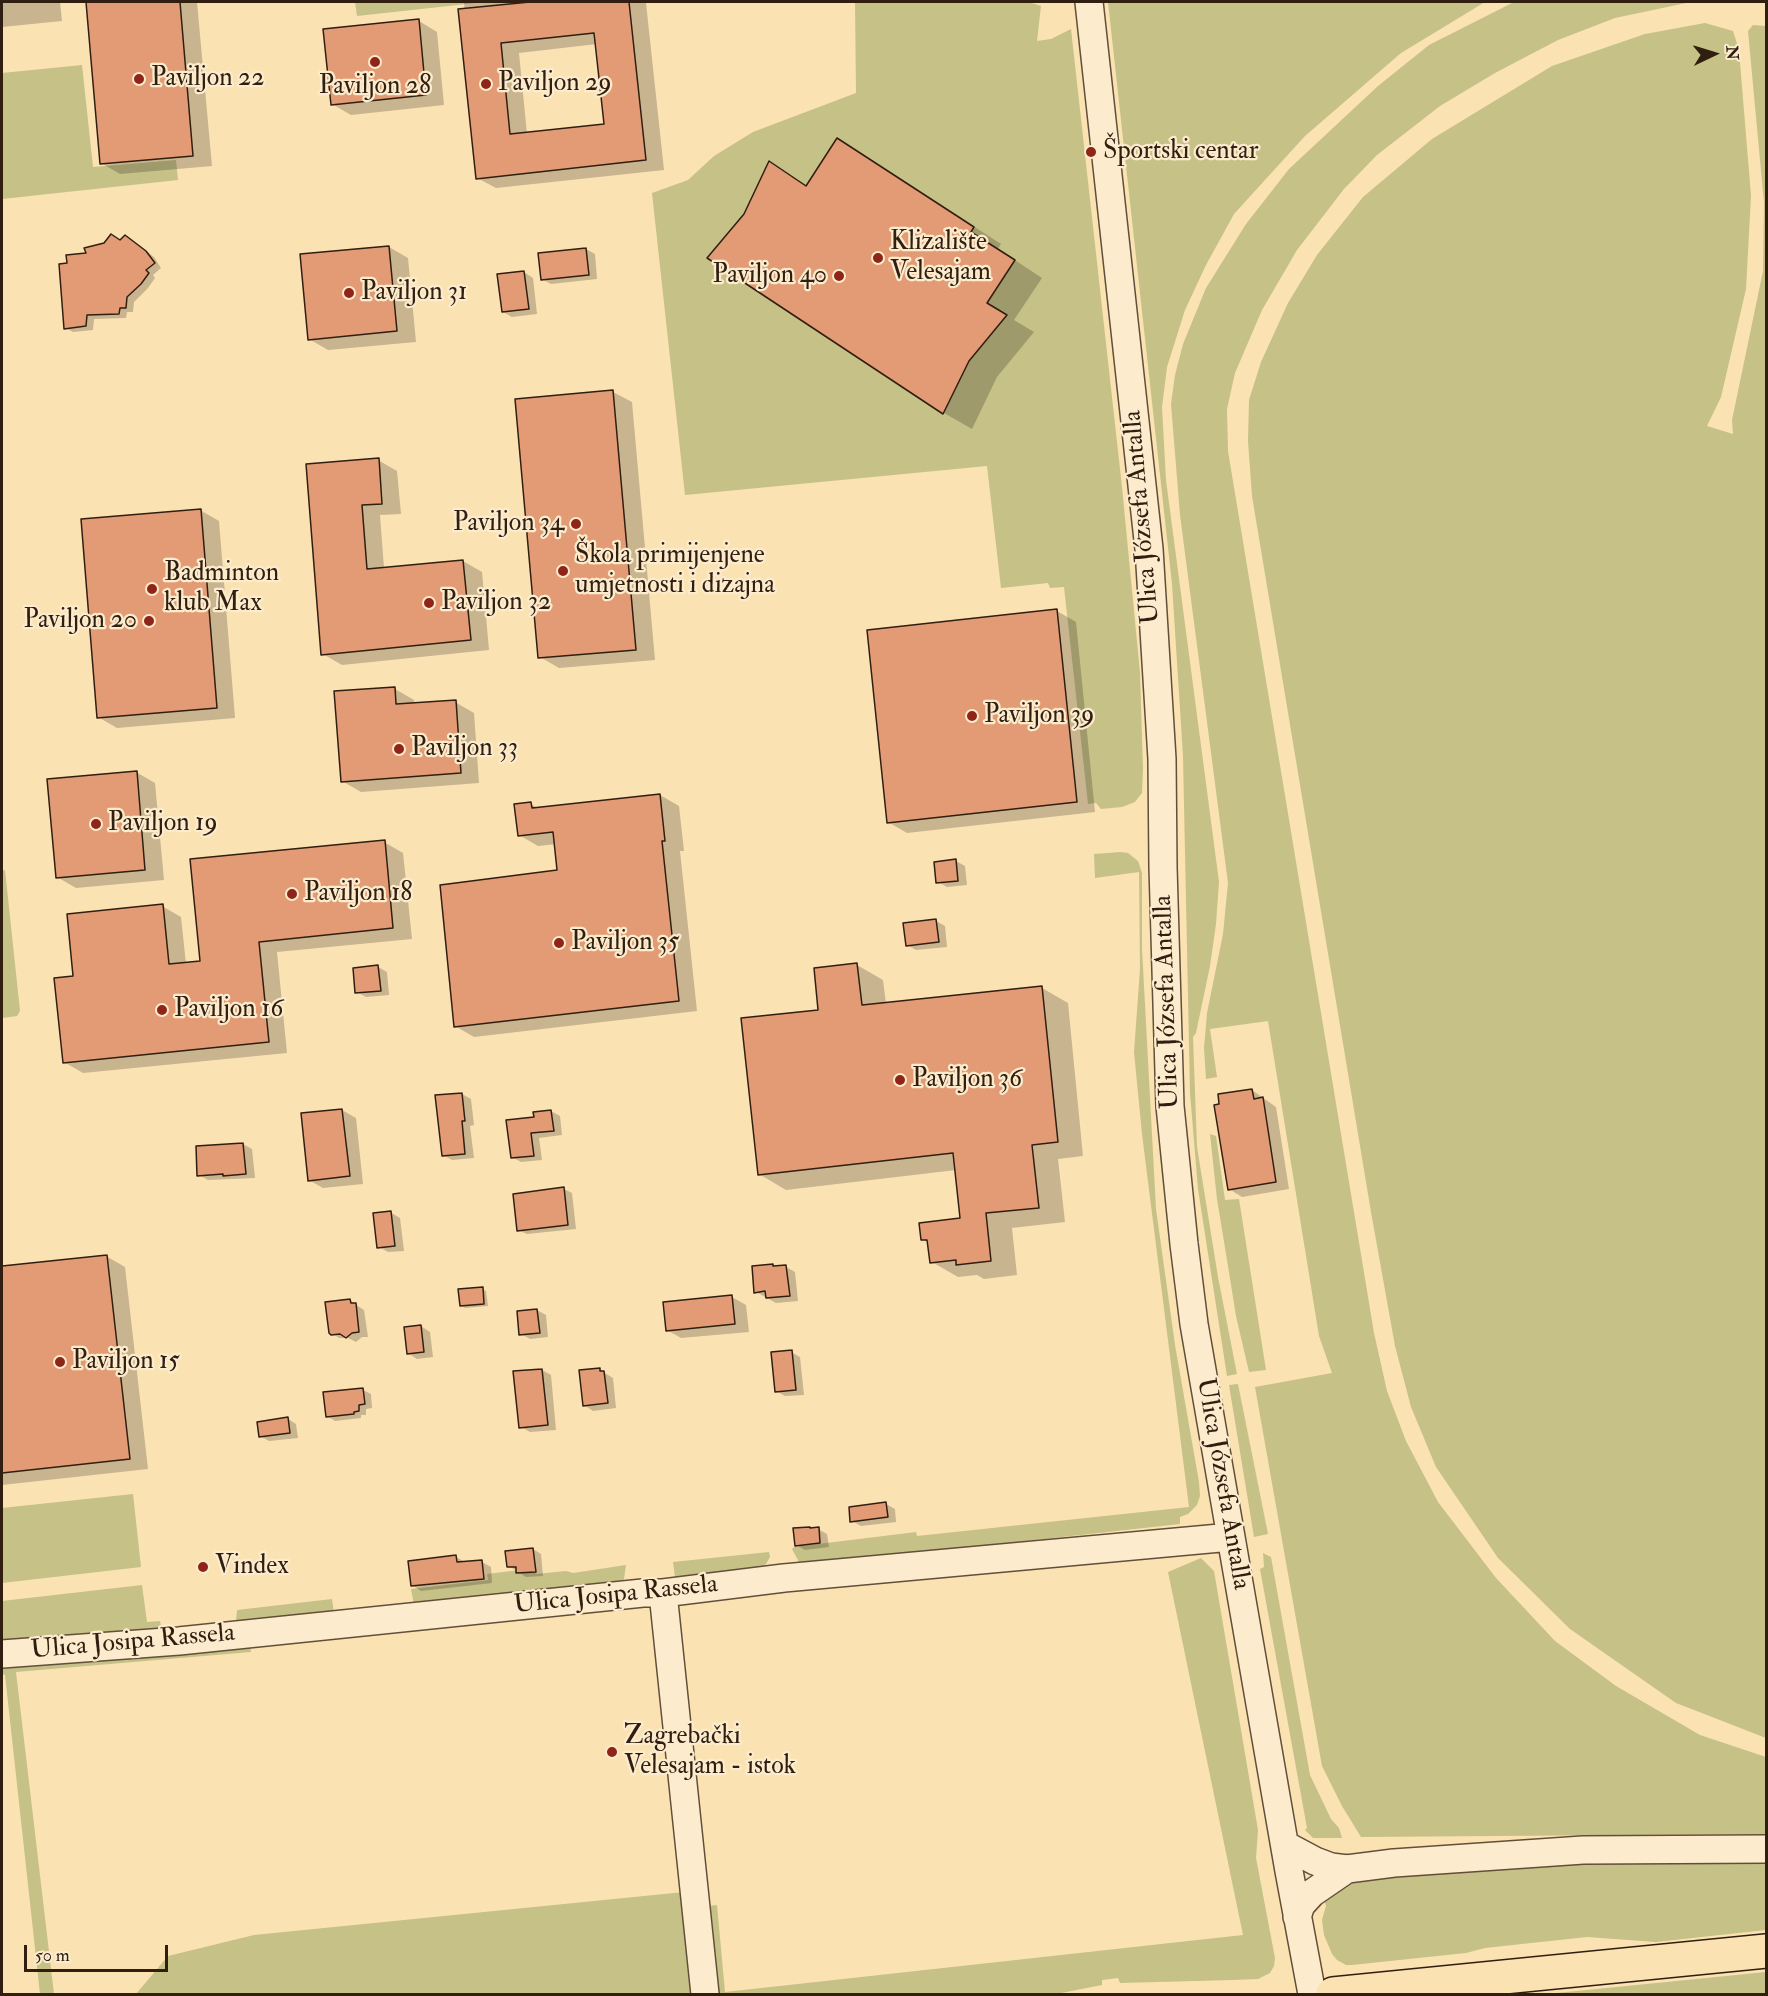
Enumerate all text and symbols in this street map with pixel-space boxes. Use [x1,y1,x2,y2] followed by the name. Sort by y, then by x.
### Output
[1684,24,1744,84] north arrow
[1721,45,1742,61] text: N
[368,55,382,69] marker: Paviljon 28
[151,63,264,95] place label: Paviljon 22
[498,68,612,100] place label: Paviljon 29
[319,71,431,103] place label: Paviljon 28
[132,72,146,86] marker: Paviljon 22
[479,77,493,91] marker: Paviljon 29
[1103,136,1258,168] place label: Športski centar
[1084,145,1098,159] marker: Športski centar
[890,227,991,288] place label: Klizalište Velesajam
[871,251,885,265] marker: Klizalište Velesajam
[713,260,827,292] place label: Paviljon 40
[832,269,846,283] marker: Paviljon 40
[361,277,467,309] place label: Paviljon 31
[342,286,356,300] marker: Paviljon 31
[1118,409,1168,625] street label: Ulica Józsefa Antalla
[453,508,564,540] place label: Paviljon 34
[569,517,583,531] marker: Paviljon 34
[575,540,775,602] place label: Škola primijenjene umjetnosti i dizajna
[164,558,279,620] place label: Badminton klub Max
[556,564,570,578] marker: Škola primijenjene umjetnosti i dizajna
[145,582,159,596] marker: Badminton klub Max
[441,587,551,619] place label: Paviljon 32
[422,596,436,610] marker: Paviljon 32
[23,605,137,637] place label: Paviljon 20
[142,614,156,628] marker: Paviljon 20
[984,700,1094,732] place label: Paviljon 39
[965,709,979,723] marker: Paviljon 39
[411,733,518,765] place label: Paviljon 33
[392,742,406,756] marker: Paviljon 33
[108,808,218,840] place label: Paviljon 19
[89,817,103,831] marker: Paviljon 19
[304,878,413,910] place label: Paviljon 18
[285,887,299,901] marker: Paviljon 18
[1149,894,1187,1110] street label: Ulica Józsefa Antalla
[571,927,679,959] place label: Paviljon 35
[552,936,566,950] marker: Paviljon 35
[174,994,283,1026] place label: Paviljon 16
[155,1003,169,1017] marker: Paviljon 16
[912,1064,1022,1096] place label: Paviljon 36
[893,1073,907,1087] marker: Paviljon 36
[72,1346,180,1378] place label: Paviljon 15
[53,1355,67,1369] marker: Paviljon 15
[1188,1376,1256,1592] street label: Ulica Józsefa Antalla
[215,1551,289,1583] place label: Vindex
[196,1560,210,1574] marker: Vindex
[513,1570,719,1622] street label: Ulica Josipa Rassela
[30,1619,236,1667] street label: Ulica Josipa Rassela
[624,1721,796,1782] place label: Zagrebački Velesajam - istok
[605,1745,619,1759] marker: Zagrebački Velesajam - istok
[27,1933,171,1971] scale bar
[35,1944,70,1967] text: 50 m

